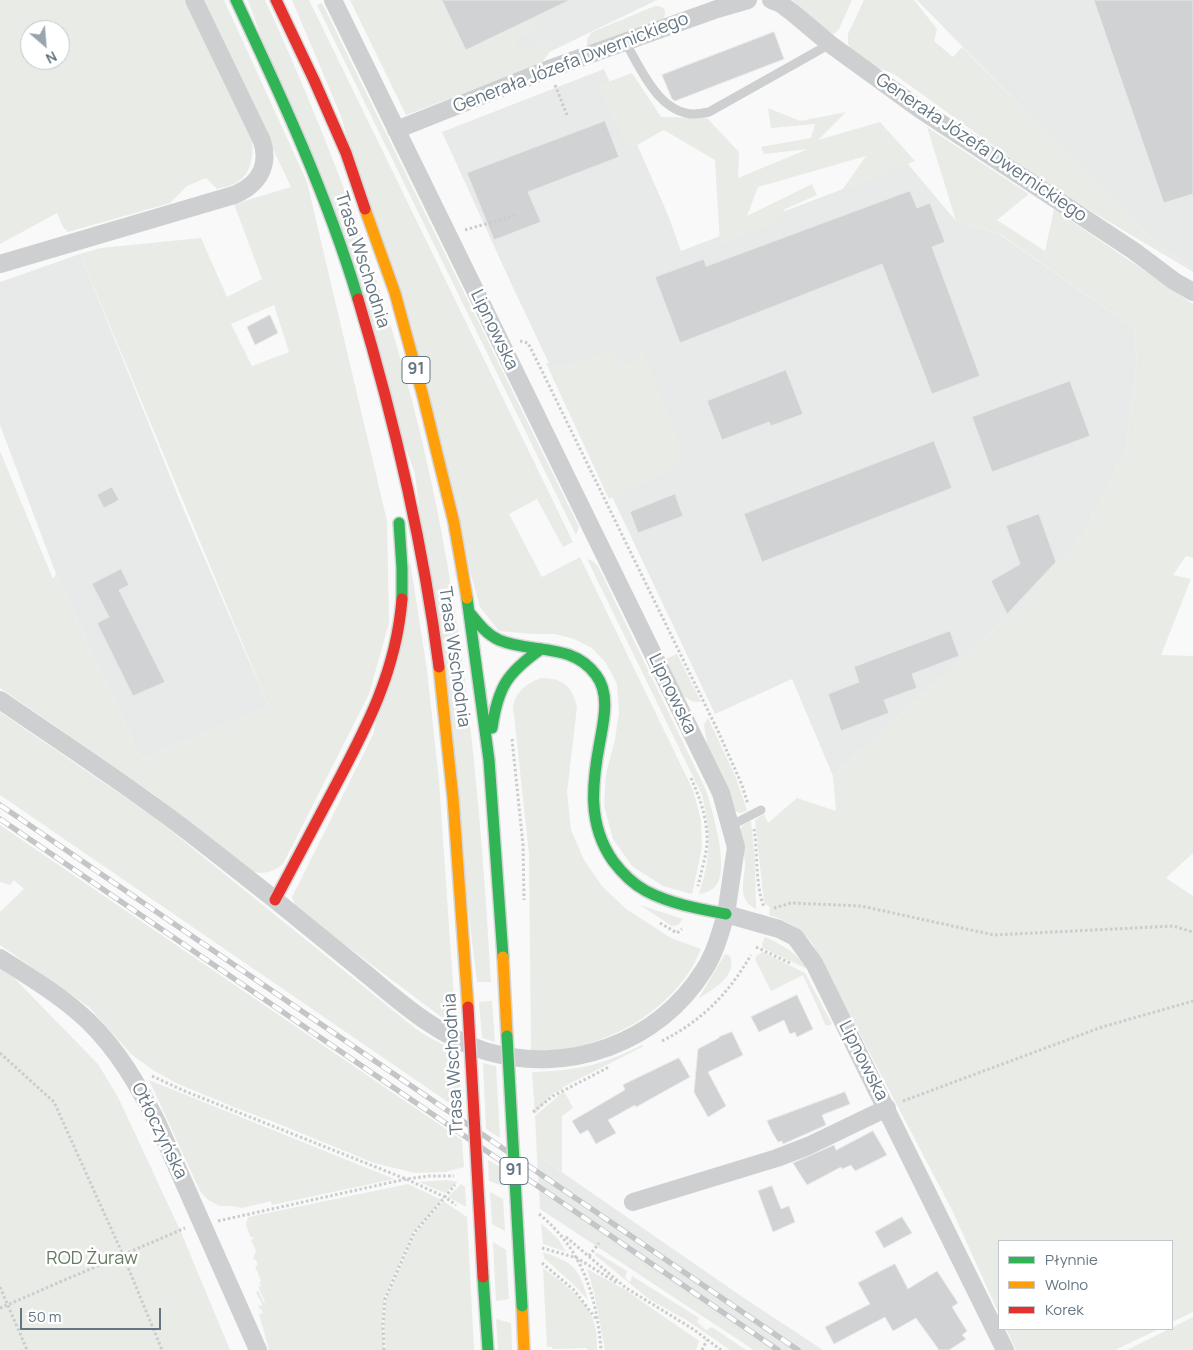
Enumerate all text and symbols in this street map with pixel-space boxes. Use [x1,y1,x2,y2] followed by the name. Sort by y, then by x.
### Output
[450,8,692,118] street label: Generała Józefa Dwernickiego
[20,20,70,70] north arrow
[43,47,60,69] text: N
[871,69,1091,227] street label: Generała Józefa Dwernickiego
[330,189,394,331] street label: Trasa Wschodnia
[465,286,523,374] street label: Lipnowska
[402,356,430,384] road number: 91
[433,585,475,729] street label: Trasa Wschodnia
[643,650,701,738] street label: Lipnowska
[440,993,468,1135] street label: Trasa Wschodnia
[834,1017,892,1105] street label: Lipnowska
[126,1079,192,1183] street label: Otłoczyńska
[500,1158,528,1184] road number: 91
[998,1240,1173,1330] legend
[46,1248,138,1270] park label: ROD Żuraw
[1045,1249,1098,1270] text: Płynnie
[1045,1274,1088,1295] text: Wolno
[22,1298,164,1330] scale bar
[1045,1299,1084,1320] text: Korek
[28,1306,62,1327] text: 50 m

